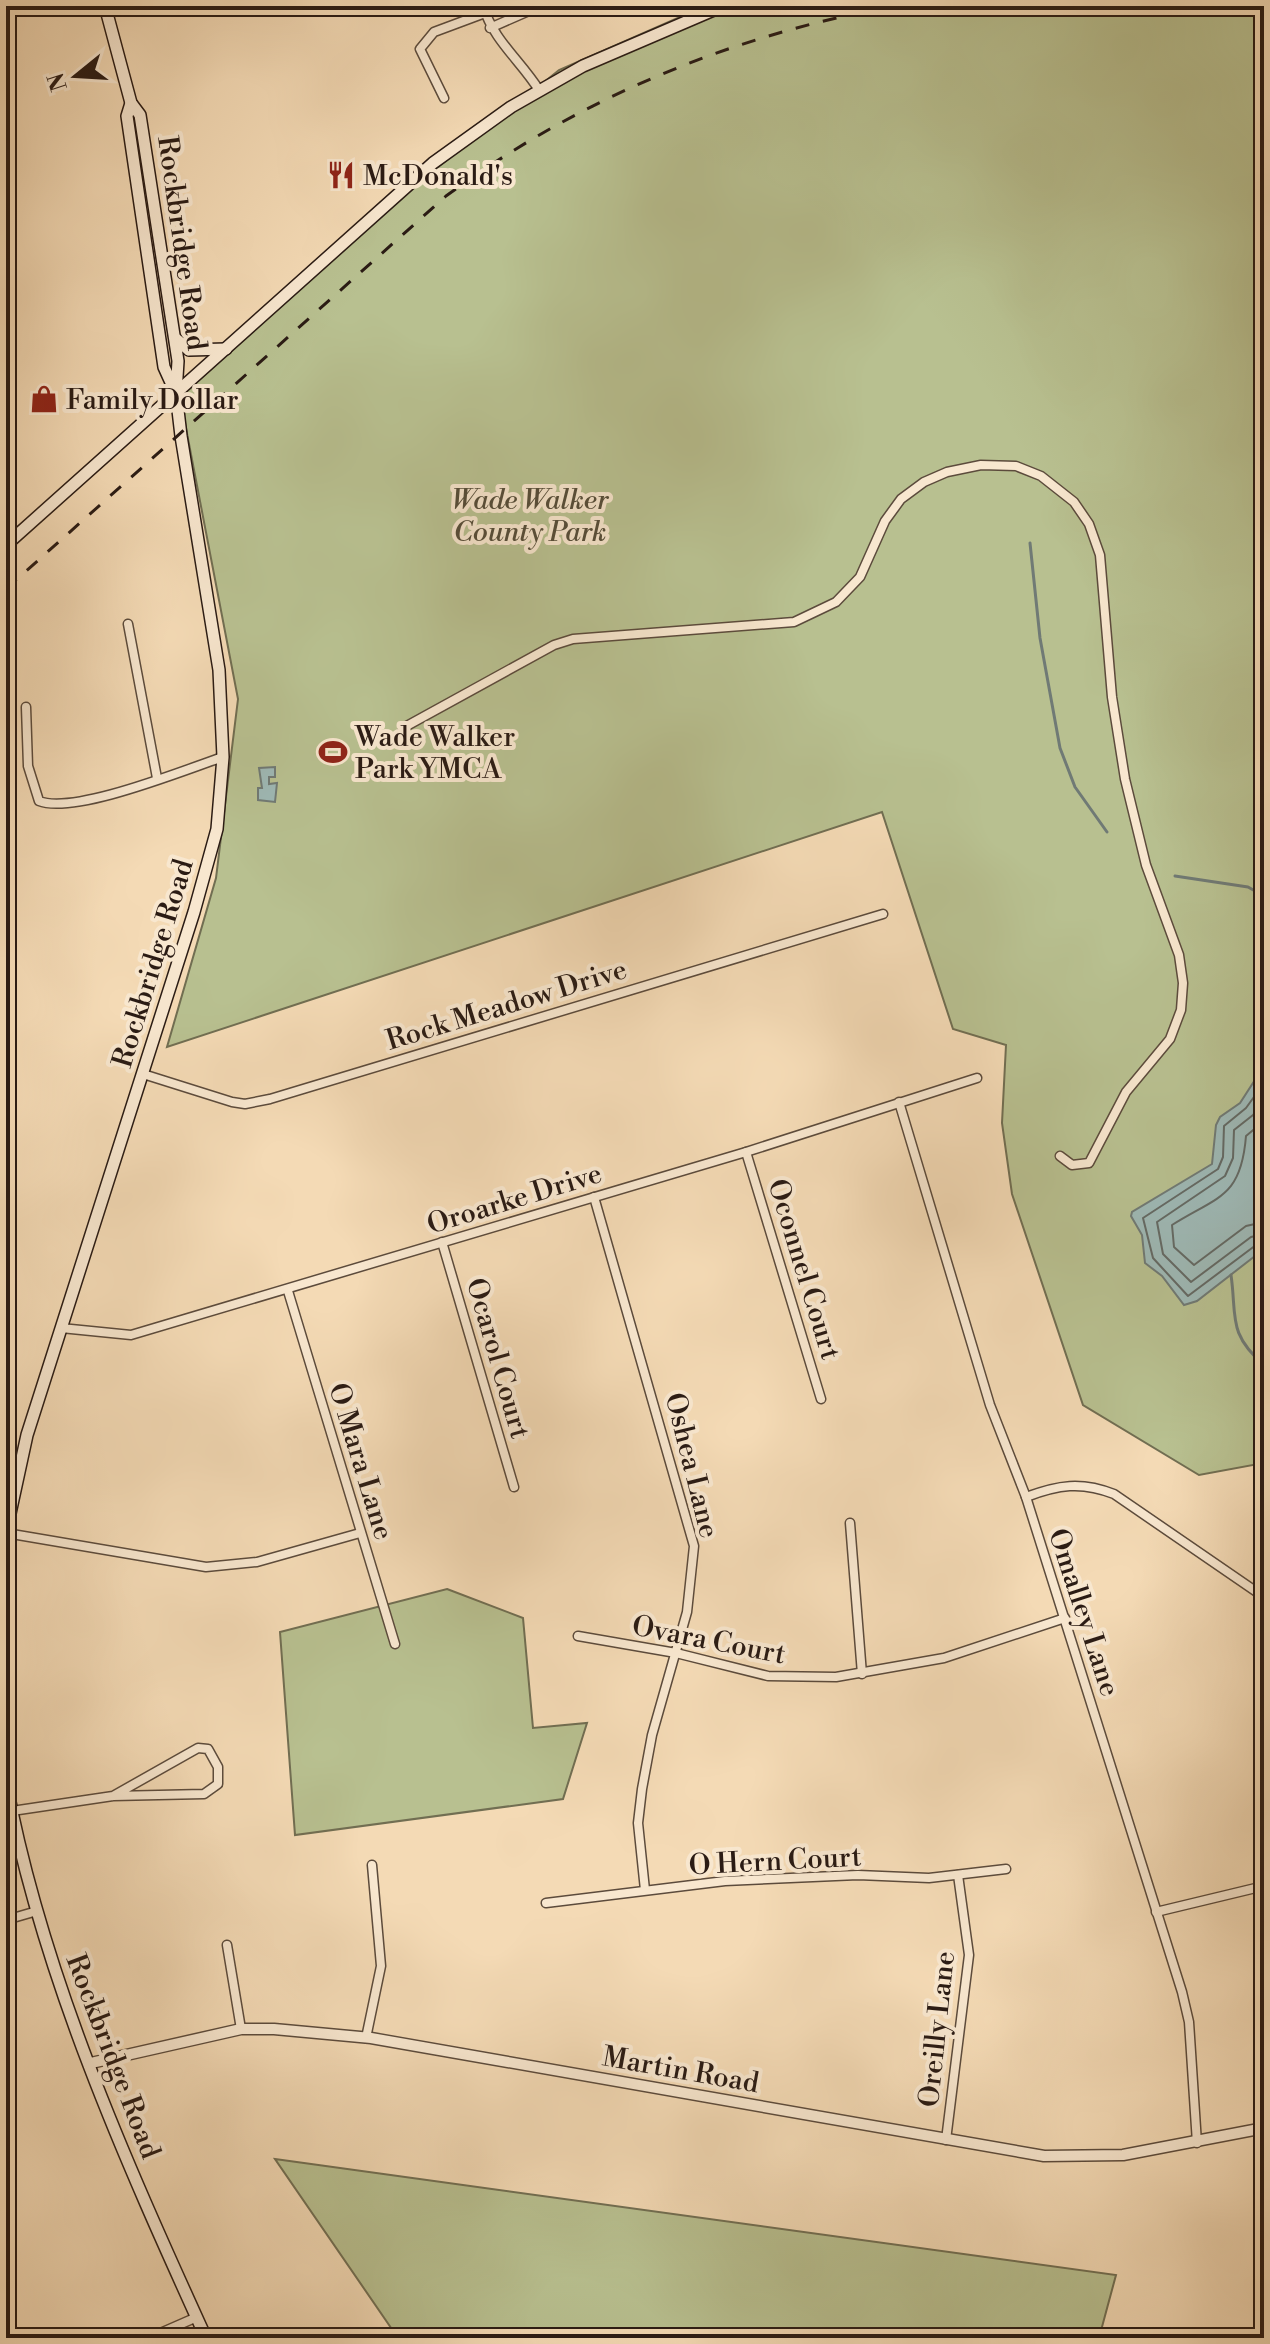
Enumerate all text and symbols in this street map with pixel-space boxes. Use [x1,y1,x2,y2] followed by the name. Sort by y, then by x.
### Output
[36,36,116,116] north arrow
[43,69,74,94] text: N
[149,134,214,353] street label: Rockbridge Road
[363,159,513,194] place label: McDonald's
[326,160,356,190] restaurant icon: McDonald's
[66,383,239,418] place label: Family Dollar
[29,384,59,414] shop icon: Family Dollar
[451,483,610,550] park label: Wade Walker County Park
[354,720,515,787] place label: Wade Walker Park YMCA
[318,737,348,767] sports icon: Wade Walker Park YMCA
[105,855,202,1072] street label: Rockbridge Road
[382,952,631,1059] street label: Rock Meadow Drive
[423,1156,606,1243] street label: Oroarke Drive
[759,1175,848,1364] street label: Oconnel Court
[458,1274,537,1443] street label: Ocarol Court
[320,1379,401,1544] street label: O Mara Lane
[657,1389,726,1542] street label: Oshea Lane
[1040,1524,1127,1701] street label: Omalley Lane
[629,1608,788,1673] street label: Ovara Court
[688,1839,862,1884] street label: O Hern Court
[57,1949,168,2164] street label: Rockbridge Road
[912,1949,963,2109] street label: Oreilly Lane
[600,2039,762,2101] street label: Martin Road

